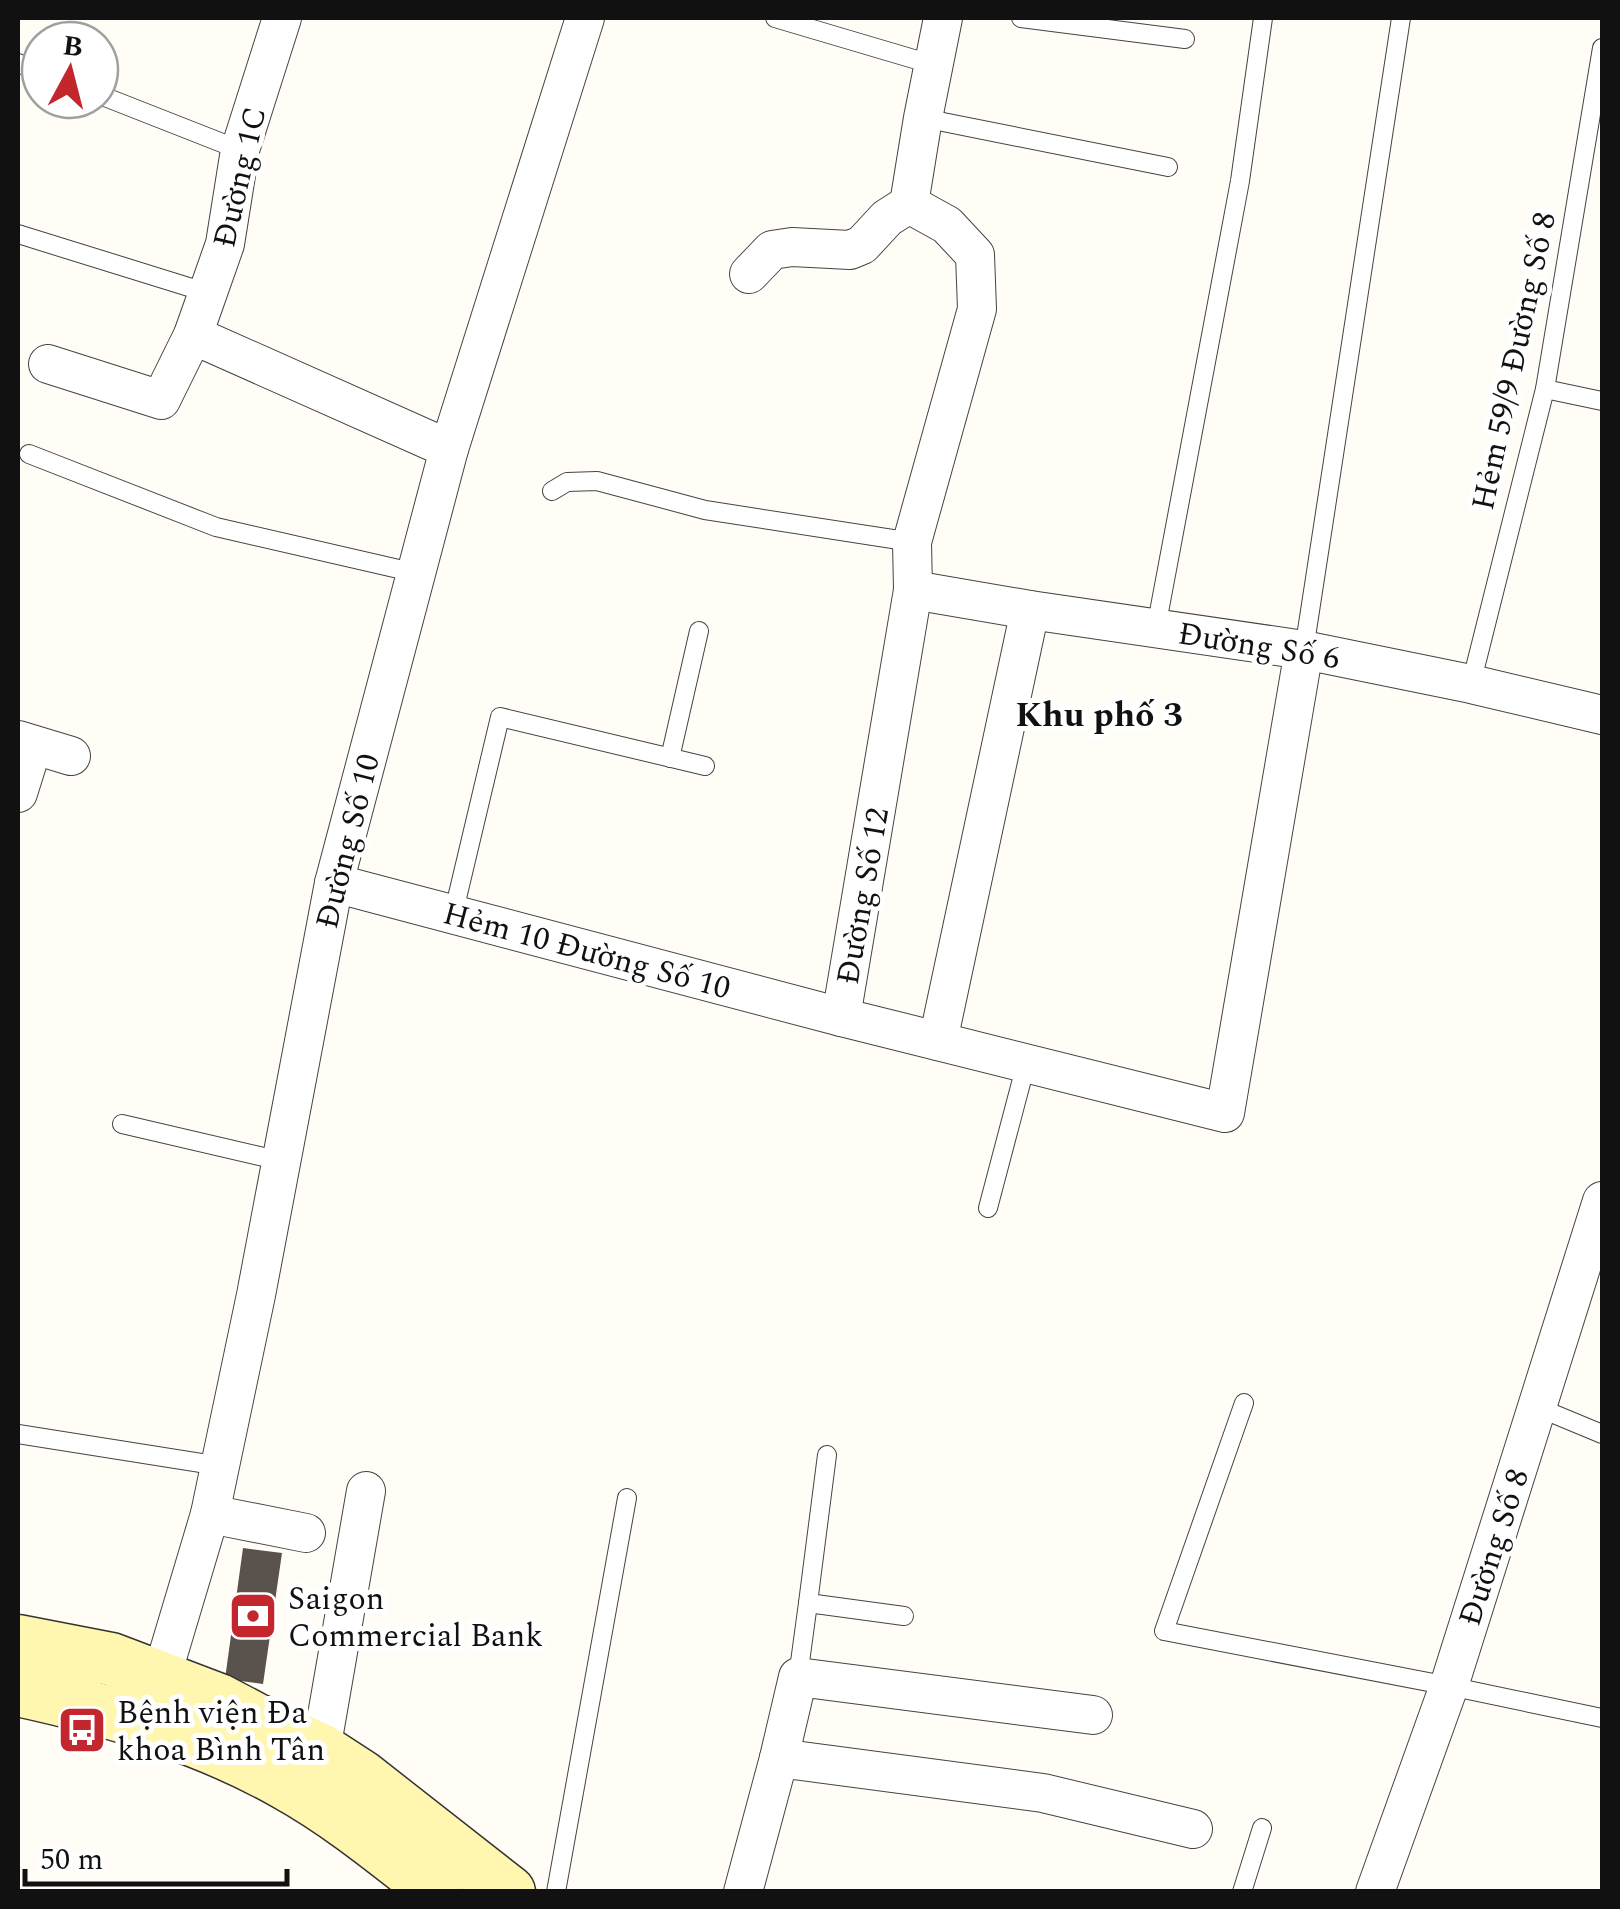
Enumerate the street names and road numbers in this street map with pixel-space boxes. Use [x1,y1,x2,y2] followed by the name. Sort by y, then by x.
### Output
[200,102,280,253] street label: Đường 1C
[1459,208,1570,515] street label: Hẻm 59/9 Đường Số 8
[1174,610,1343,683] street label: Đường Số 6
[303,749,394,934] street label: Đường Số 10
[824,804,903,989] street label: Đường Số 12
[437,890,736,1013] street label: Hẻm 10 Đường Số 10
[1446,1462,1543,1632] street label: Đường Số 8

